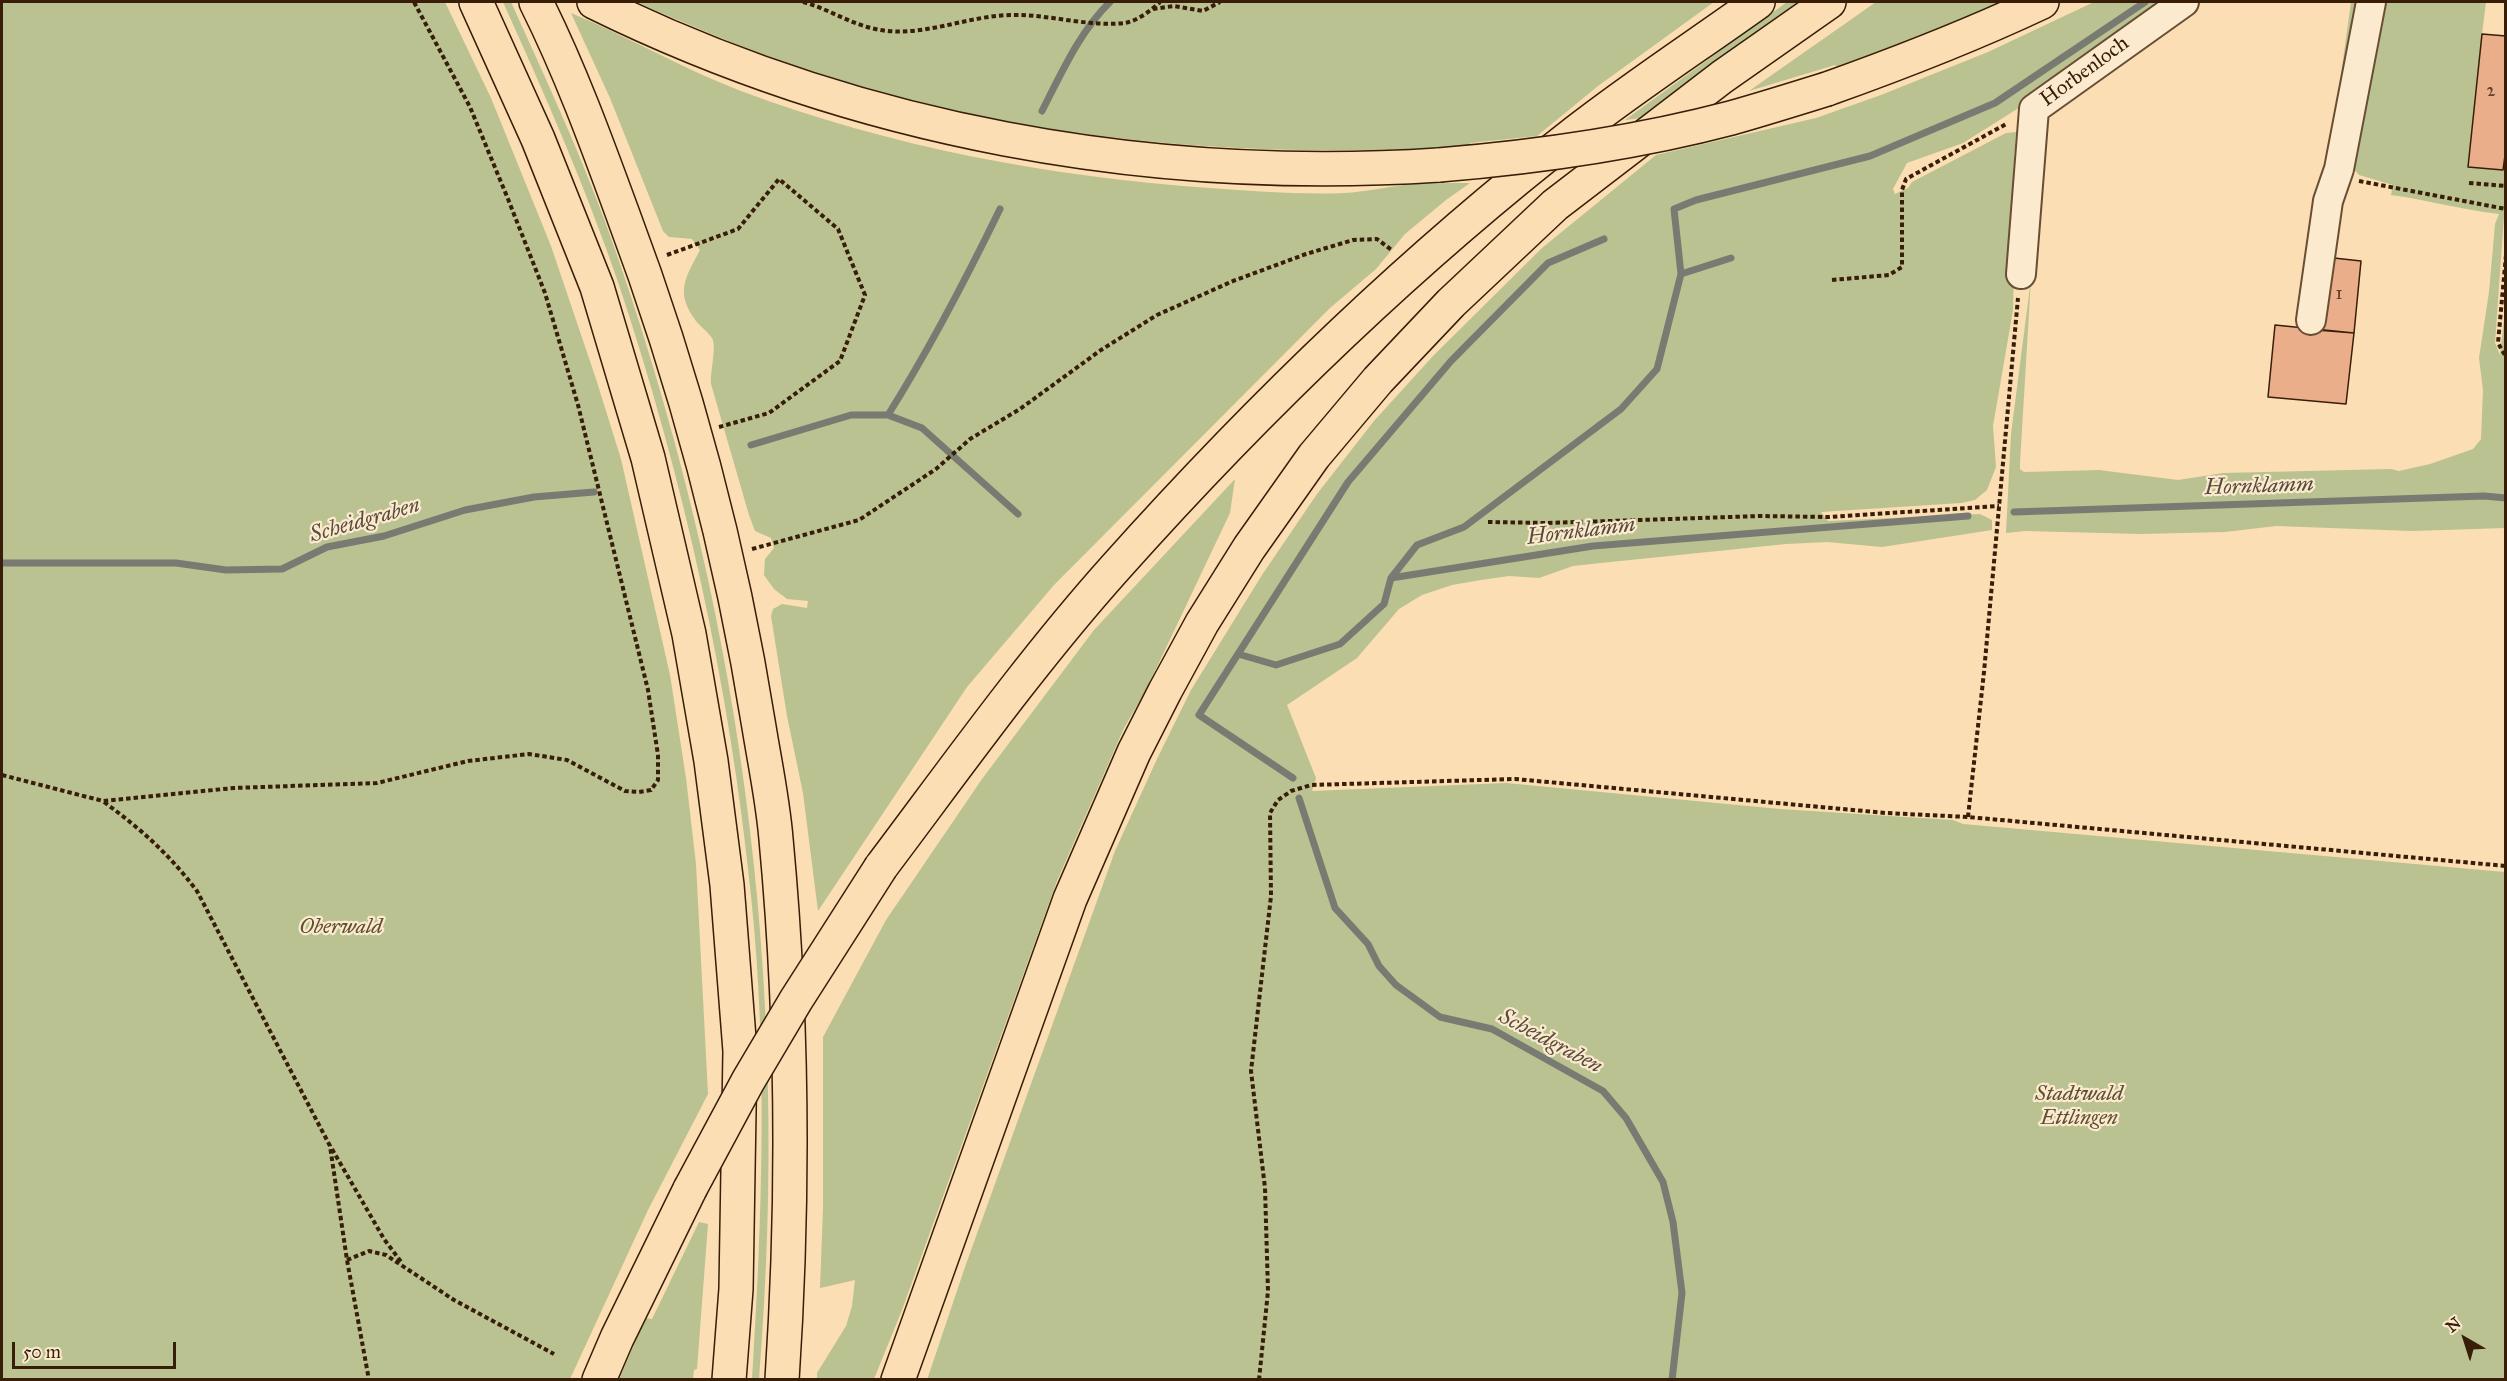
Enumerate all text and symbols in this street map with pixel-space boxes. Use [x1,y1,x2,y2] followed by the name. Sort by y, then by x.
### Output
[2036,31,2134,113] street label: Horbenloch
[2487,81,2495,103] house number: 2
[2335,284,2343,306] house number: 1
[2204,472,2314,502] water label: Hornklamm
[307,493,423,549] water label: Scheidgraben
[1525,512,1637,552] water label: Hornklamm
[300,915,382,941] park label: Oberwald
[1494,1004,1606,1080] water label: Scheidgraben
[2035,1082,2123,1132] park label: Stadtwald Ettlingen
[2435,1309,2495,1369] north arrow
[2442,1313,2465,1336] text: N
[15,1330,178,1368] scale bar
[23,1341,61,1363] text: 50 m

